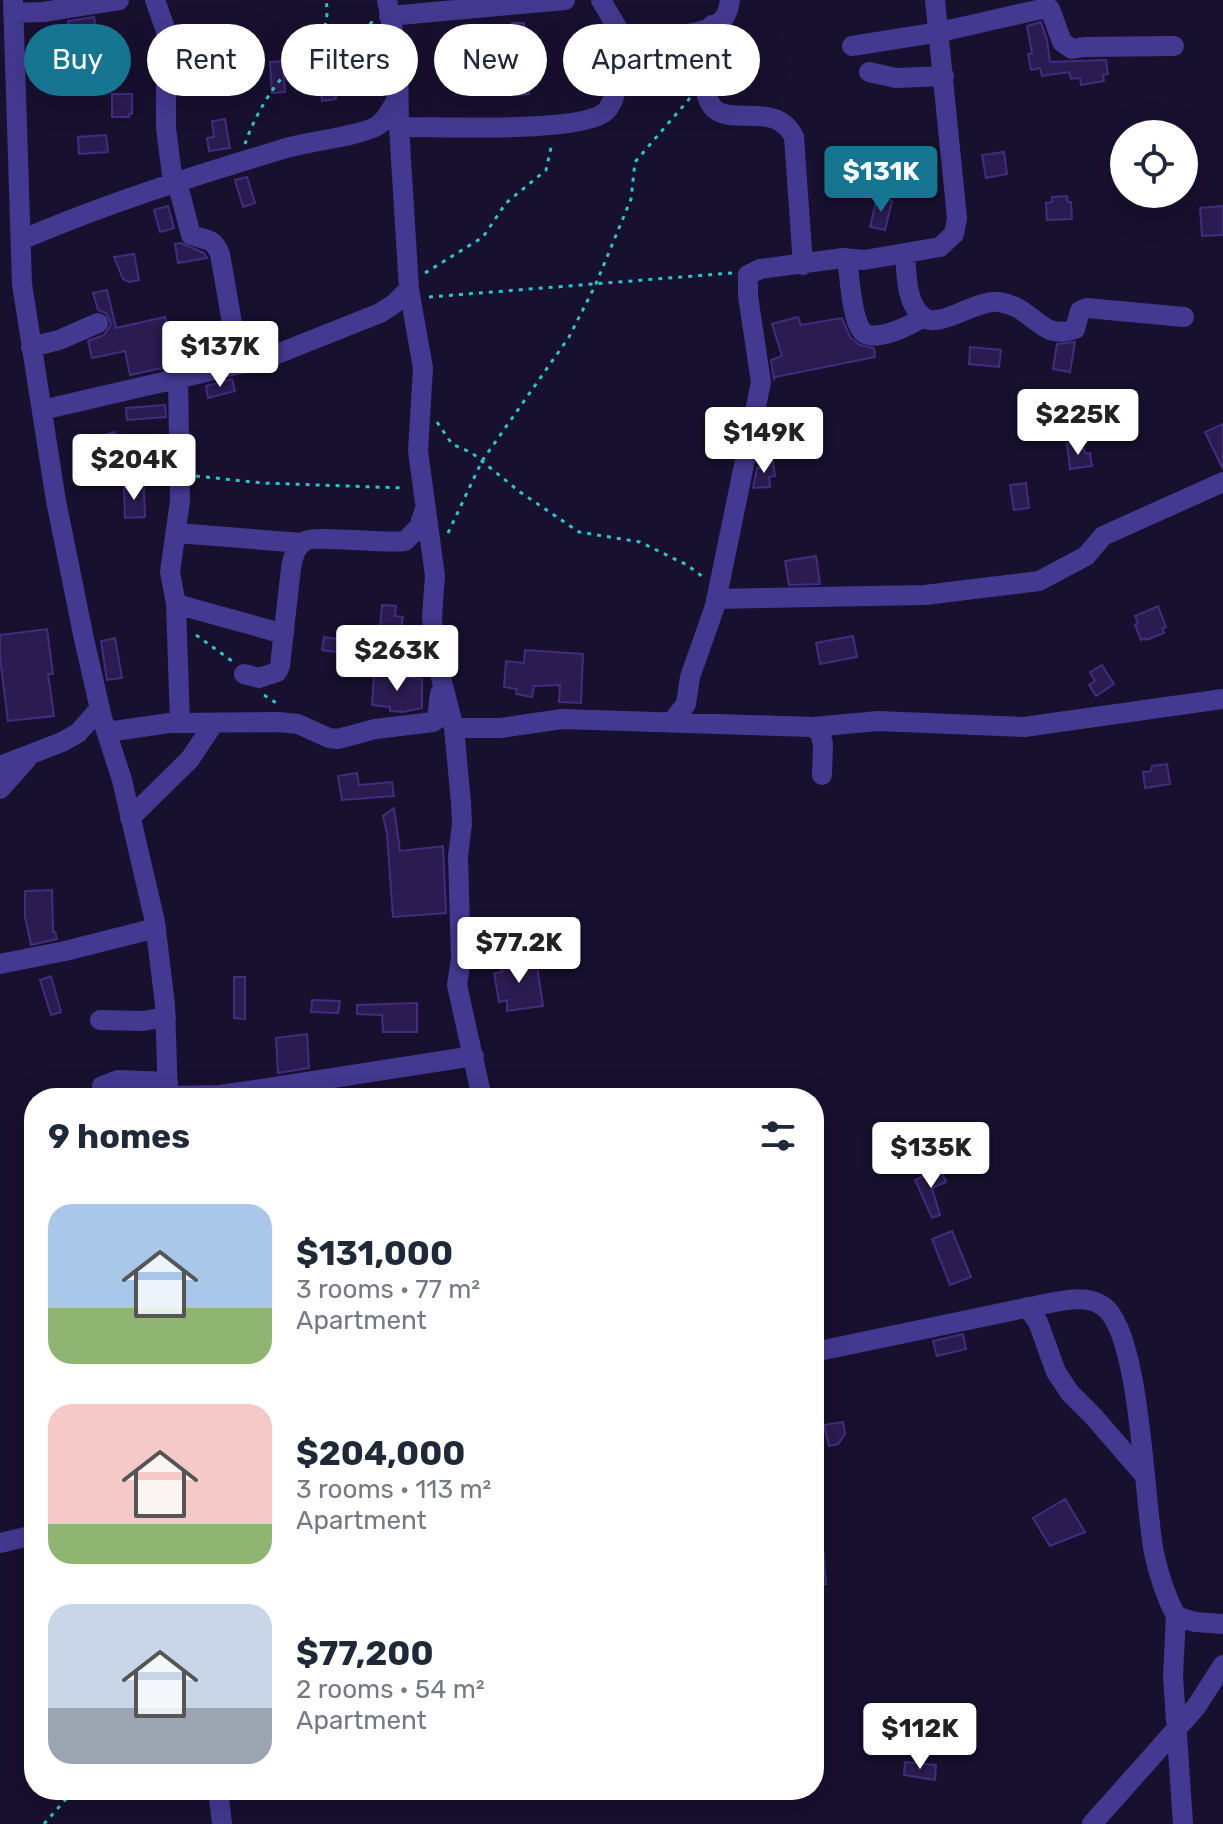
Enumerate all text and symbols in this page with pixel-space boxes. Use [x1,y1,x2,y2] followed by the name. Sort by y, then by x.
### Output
[24,24,131,96] chip: Buy
[147,24,265,96] chip: Rent
[281,24,418,96] chip: Filters
[434,24,547,96] chip: New
[563,24,760,96] chip: Apartment
[1110,120,1198,208] map controls
[1110,120,1198,208] button: locate
[825,146,937,214] pin: $131K
[842,156,920,187] text: $131K
[164,321,276,389] pin: $137K
[180,331,260,362] text: $137K
[1022,389,1134,457] pin: $225K
[1035,399,1121,430] text: $225K
[708,407,820,475] pin: $149K
[723,417,805,448] text: $149K
[78,434,190,502] pin: $204K
[91,444,177,475] text: $204K
[341,625,453,693] pin: $263K
[354,635,440,666] text: $263K
[454,917,584,985] pin: $77.2K
[475,927,563,958] text: $77.2K
[756,1114,800,1158] icon: filters
[48,1116,190,1157] text: 9 homes
[875,1122,987,1190] pin: $135K
[890,1132,972,1163] text: $135K
[296,1233,453,1274] text: $131,000
[112,1236,208,1332] icon: home
[296,1274,480,1305] text: 3 rooms · 77 m²
[296,1305,427,1336] text: Apartment
[296,1433,465,1474] text: $204,000
[112,1436,208,1532] icon: home
[296,1474,491,1505] text: 3 rooms · 113 m²
[296,1505,427,1536] text: Apartment
[296,1633,434,1674] text: $77,200
[112,1636,208,1732] icon: home
[296,1674,485,1705] text: 2 rooms · 54 m²
[864,1703,976,1771] pin: $112K
[296,1705,427,1736] text: Apartment
[881,1713,959,1744] text: $112K

